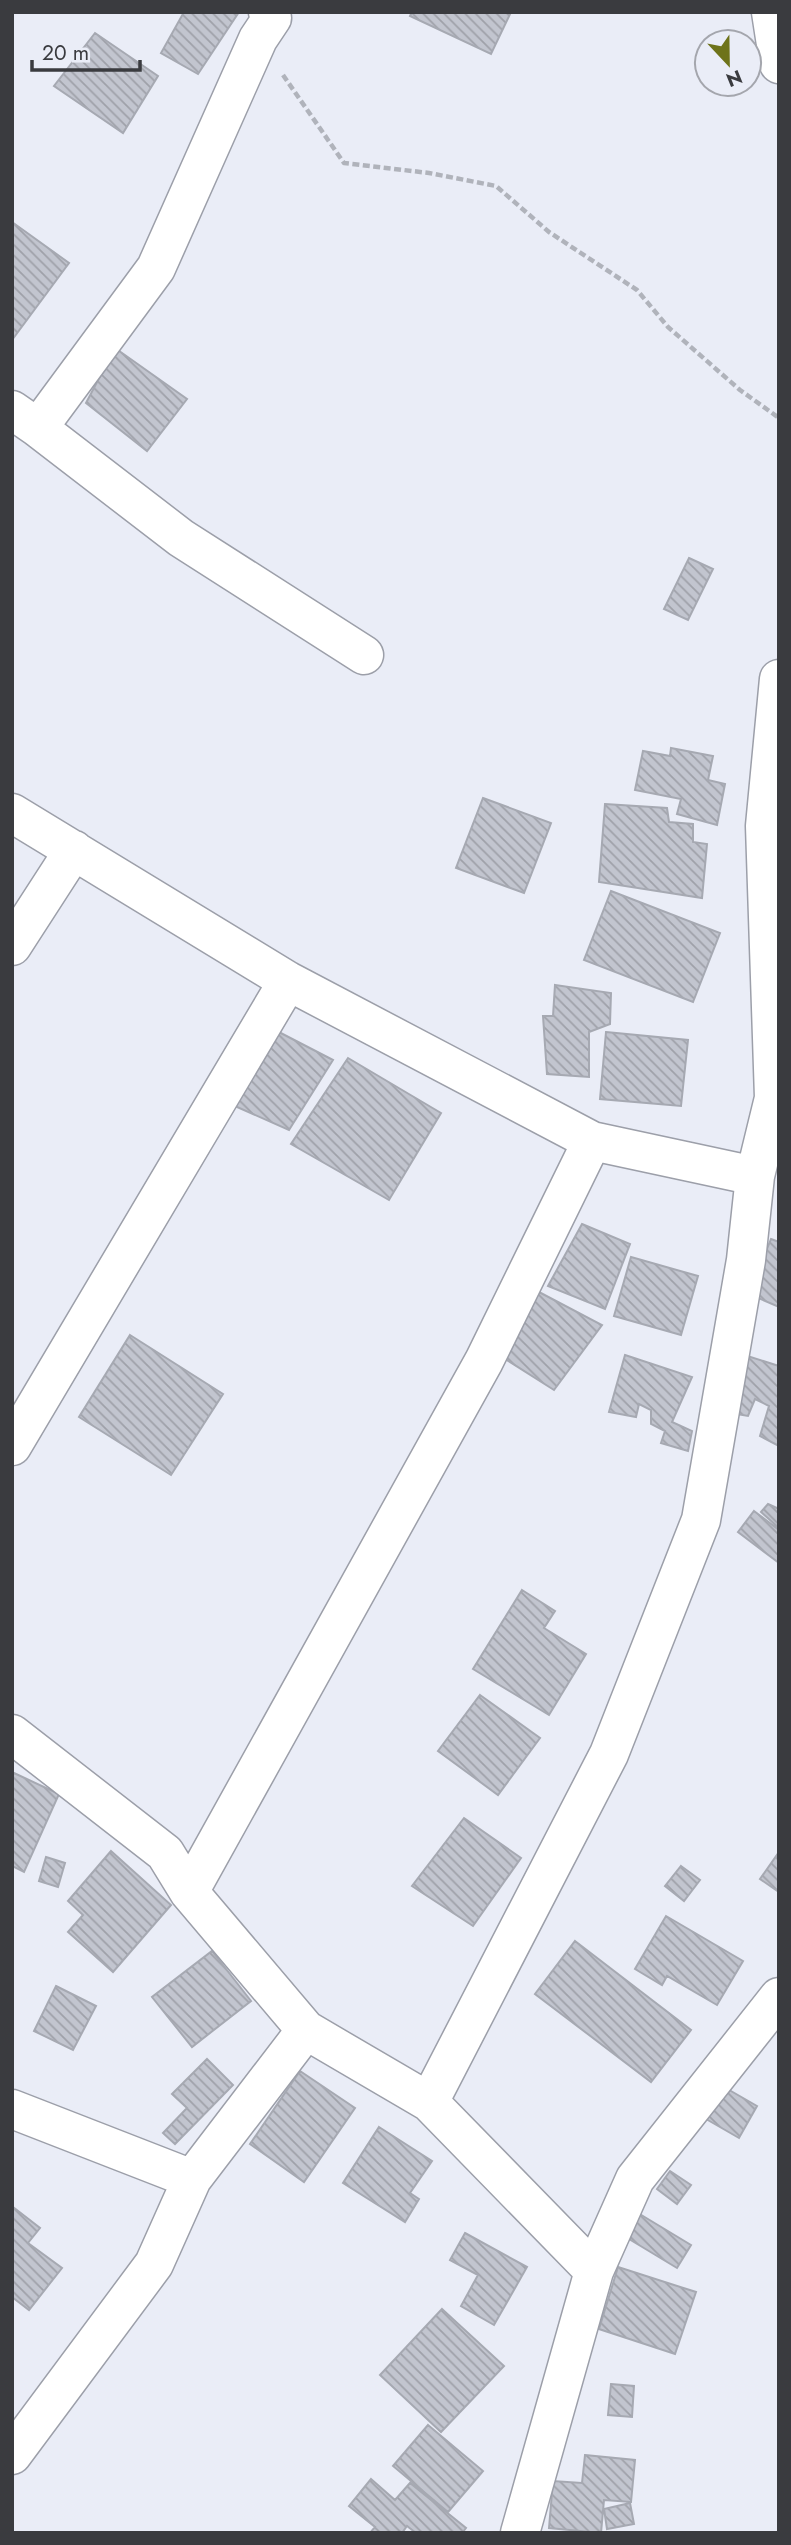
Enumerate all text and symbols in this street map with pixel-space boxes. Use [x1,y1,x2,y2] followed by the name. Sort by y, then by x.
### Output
[32,28,140,72] scale bar
[693,28,763,98] north arrow
[42,38,89,68] text: 20 m
[722,63,746,94] text: N

